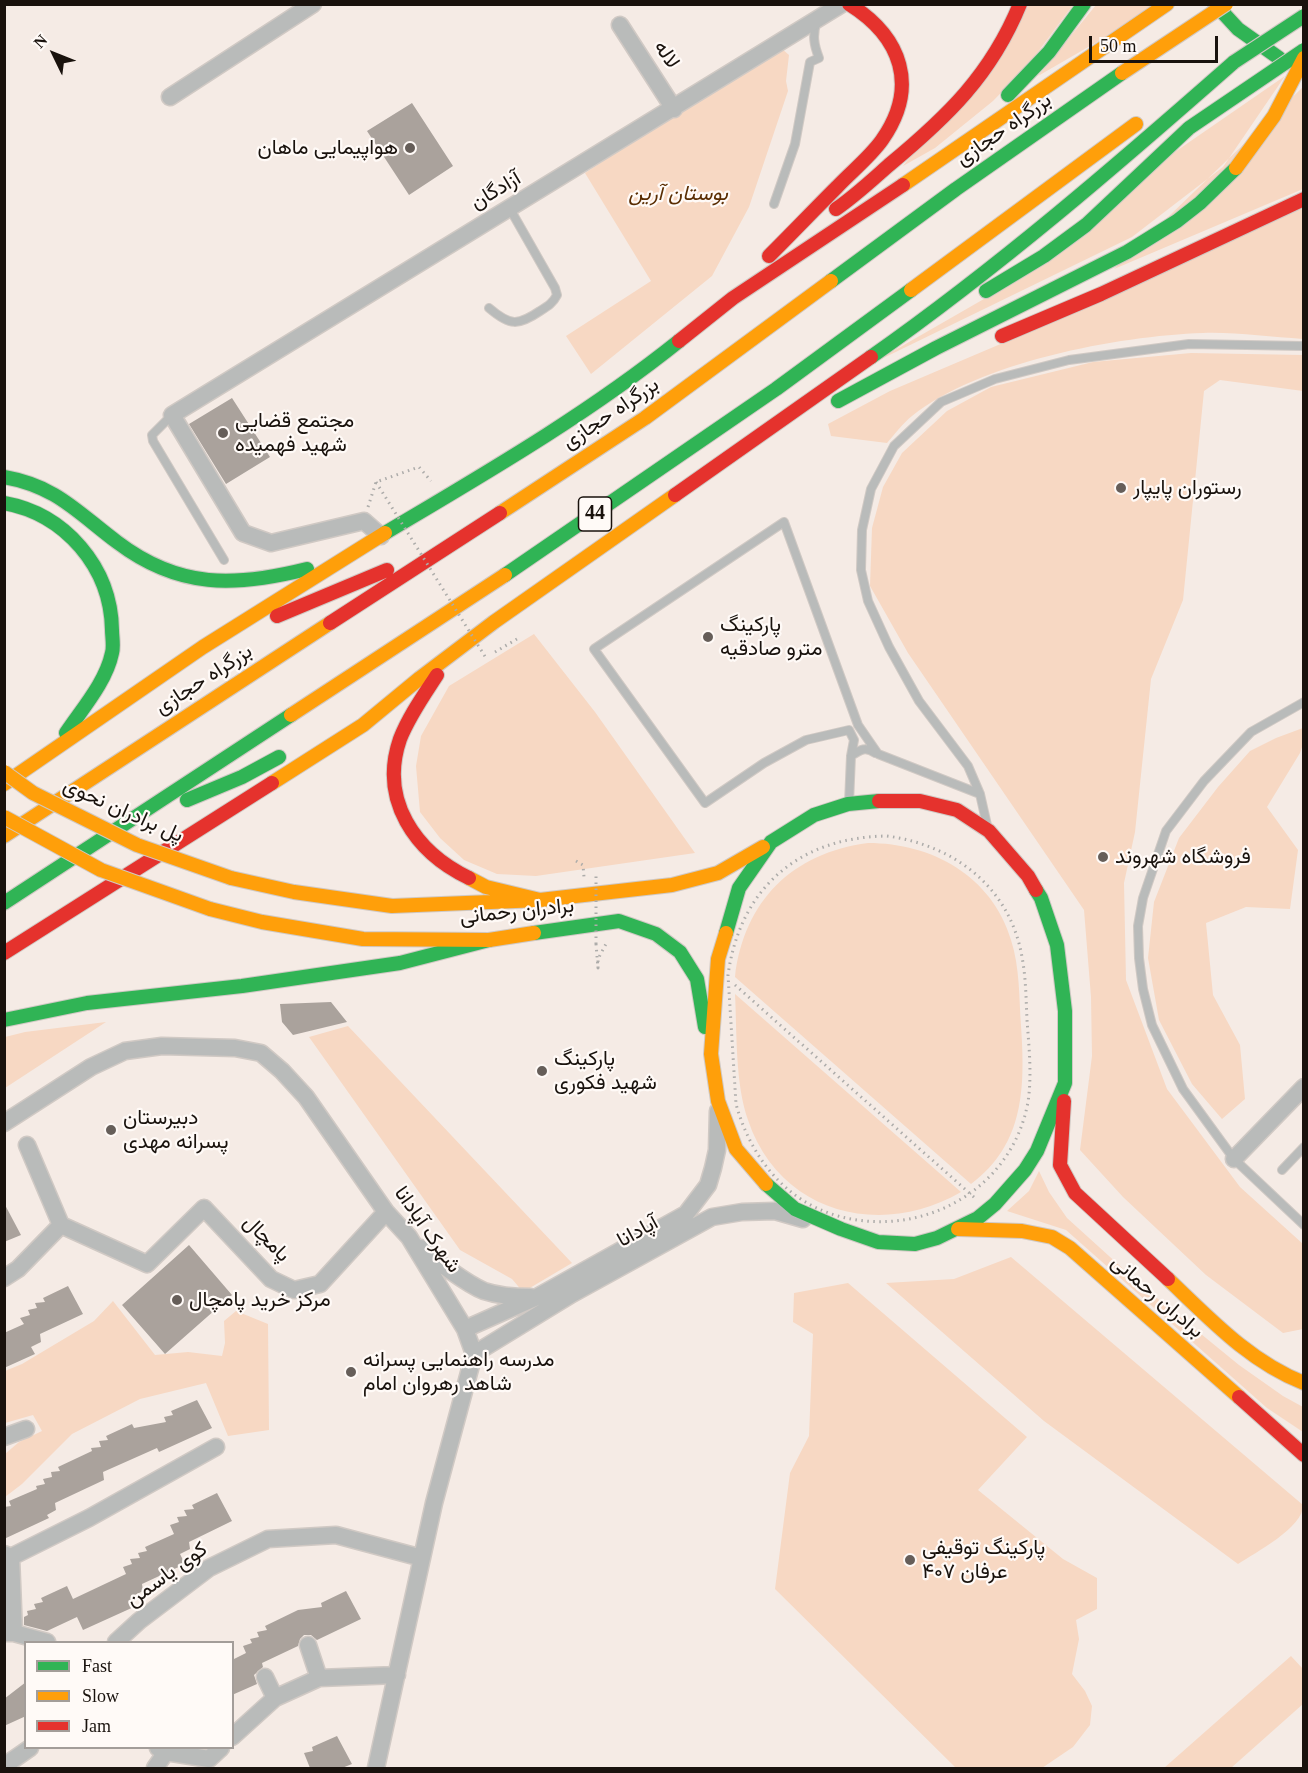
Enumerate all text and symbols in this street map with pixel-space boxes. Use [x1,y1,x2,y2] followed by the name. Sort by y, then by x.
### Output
[24,24,84,84] north arrow
[1092,24,1221,62] scale bar
[30,31,51,51] text: N
[648,36,684,74] street label: لاله
[1100,36,1137,56] text: 50 m
[951,88,1057,172] street label: بزرگراه حجازی
[258,135,398,161] place label: هواپیمایی ماهان
[403,141,417,155] marker: هواپیمایی ماهان
[466,166,526,216] street label: آزادگان
[628,181,728,207] park label: بوستان آرین
[558,373,664,455] street label: بزرگراه حجازی
[235,408,354,458] place label: مجتمع قضایی شهید فهمیده
[216,426,230,440] marker: مجتمع قضایی شهید فهمیده
[1133,475,1242,501] place label: رستوران پایپار
[1114,481,1128,495] marker: رستوران پایپار
[578,497,612,531] road number: 44
[720,612,822,662] place label: پارکینگ مترو صادقیه
[701,630,715,644] marker: پارکینگ مترو صادقیه
[151,639,257,721] street label: بزرگراه حجازی
[59,773,187,849] street label: پل برادران نحوی
[1115,844,1251,870] place label: فروشگاه شهروند
[1096,850,1110,864] marker: فروشگاه شهروند
[459,893,575,931] street label: برادران رحمانی
[554,1046,657,1096] place label: پارکینگ شهید فکوری
[535,1064,549,1078] marker: پارکینگ شهید فکوری
[123,1105,229,1155] place label: دبیرستان پسرانه مهدی
[104,1123,118,1137] marker: دبیرستان پسرانه مهدی
[388,1182,466,1278] street label: شهرک آپادانا
[237,1210,295,1268] street label: پامچال
[613,1210,663,1254] street label: آپادانا
[1105,1250,1209,1344] street label: برادران رحمانی
[189,1287,331,1313] place label: مرکز خرید پامچال
[170,1293,184,1307] marker: مرکز خرید پامچال
[363,1347,554,1397] place label: مدرسه راهنمایی پسرانه شاهد رهروان امام
[344,1365,358,1379] marker: مدرسه راهنمایی پسرانه شاهد رهروان امام
[922,1535,1045,1585] place label: پارکینگ توقیفی عرفان ۴۰۷
[121,1537,213,1613] street label: کوی یاسمن
[903,1553,917,1567] marker: پارکینگ توقیفی عرفان ۴۰۷
[24,1641,234,1749] legend
[82,1656,112,1676] text: Fast
[82,1686,119,1706] text: Slow
[82,1716,111,1736] text: Jam

